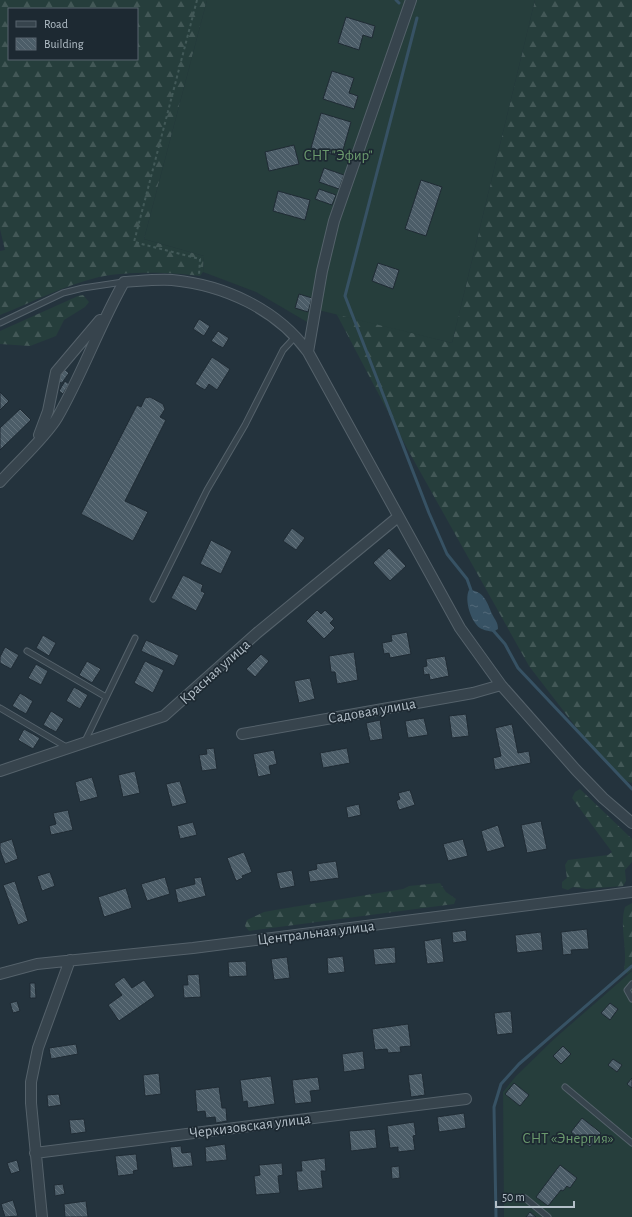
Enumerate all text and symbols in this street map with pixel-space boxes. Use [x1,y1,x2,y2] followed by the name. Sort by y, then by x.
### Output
[8,8,138,60] legend
[44,18,68,30] text: Road
[44,38,84,50] text: Building
[303,148,373,163] park label: СНТ "Эфир"
[177,637,253,707] street label: Красная улица
[327,696,417,726] street label: Садовая улица
[257,918,376,948] street label: Центральная улица
[188,1111,312,1141] street label: Черкизовская улица
[522,1131,614,1146] park label: СНТ «Энергия»
[496,1183,574,1209] scale bar
[502,1191,525,1203] text: 50 m

